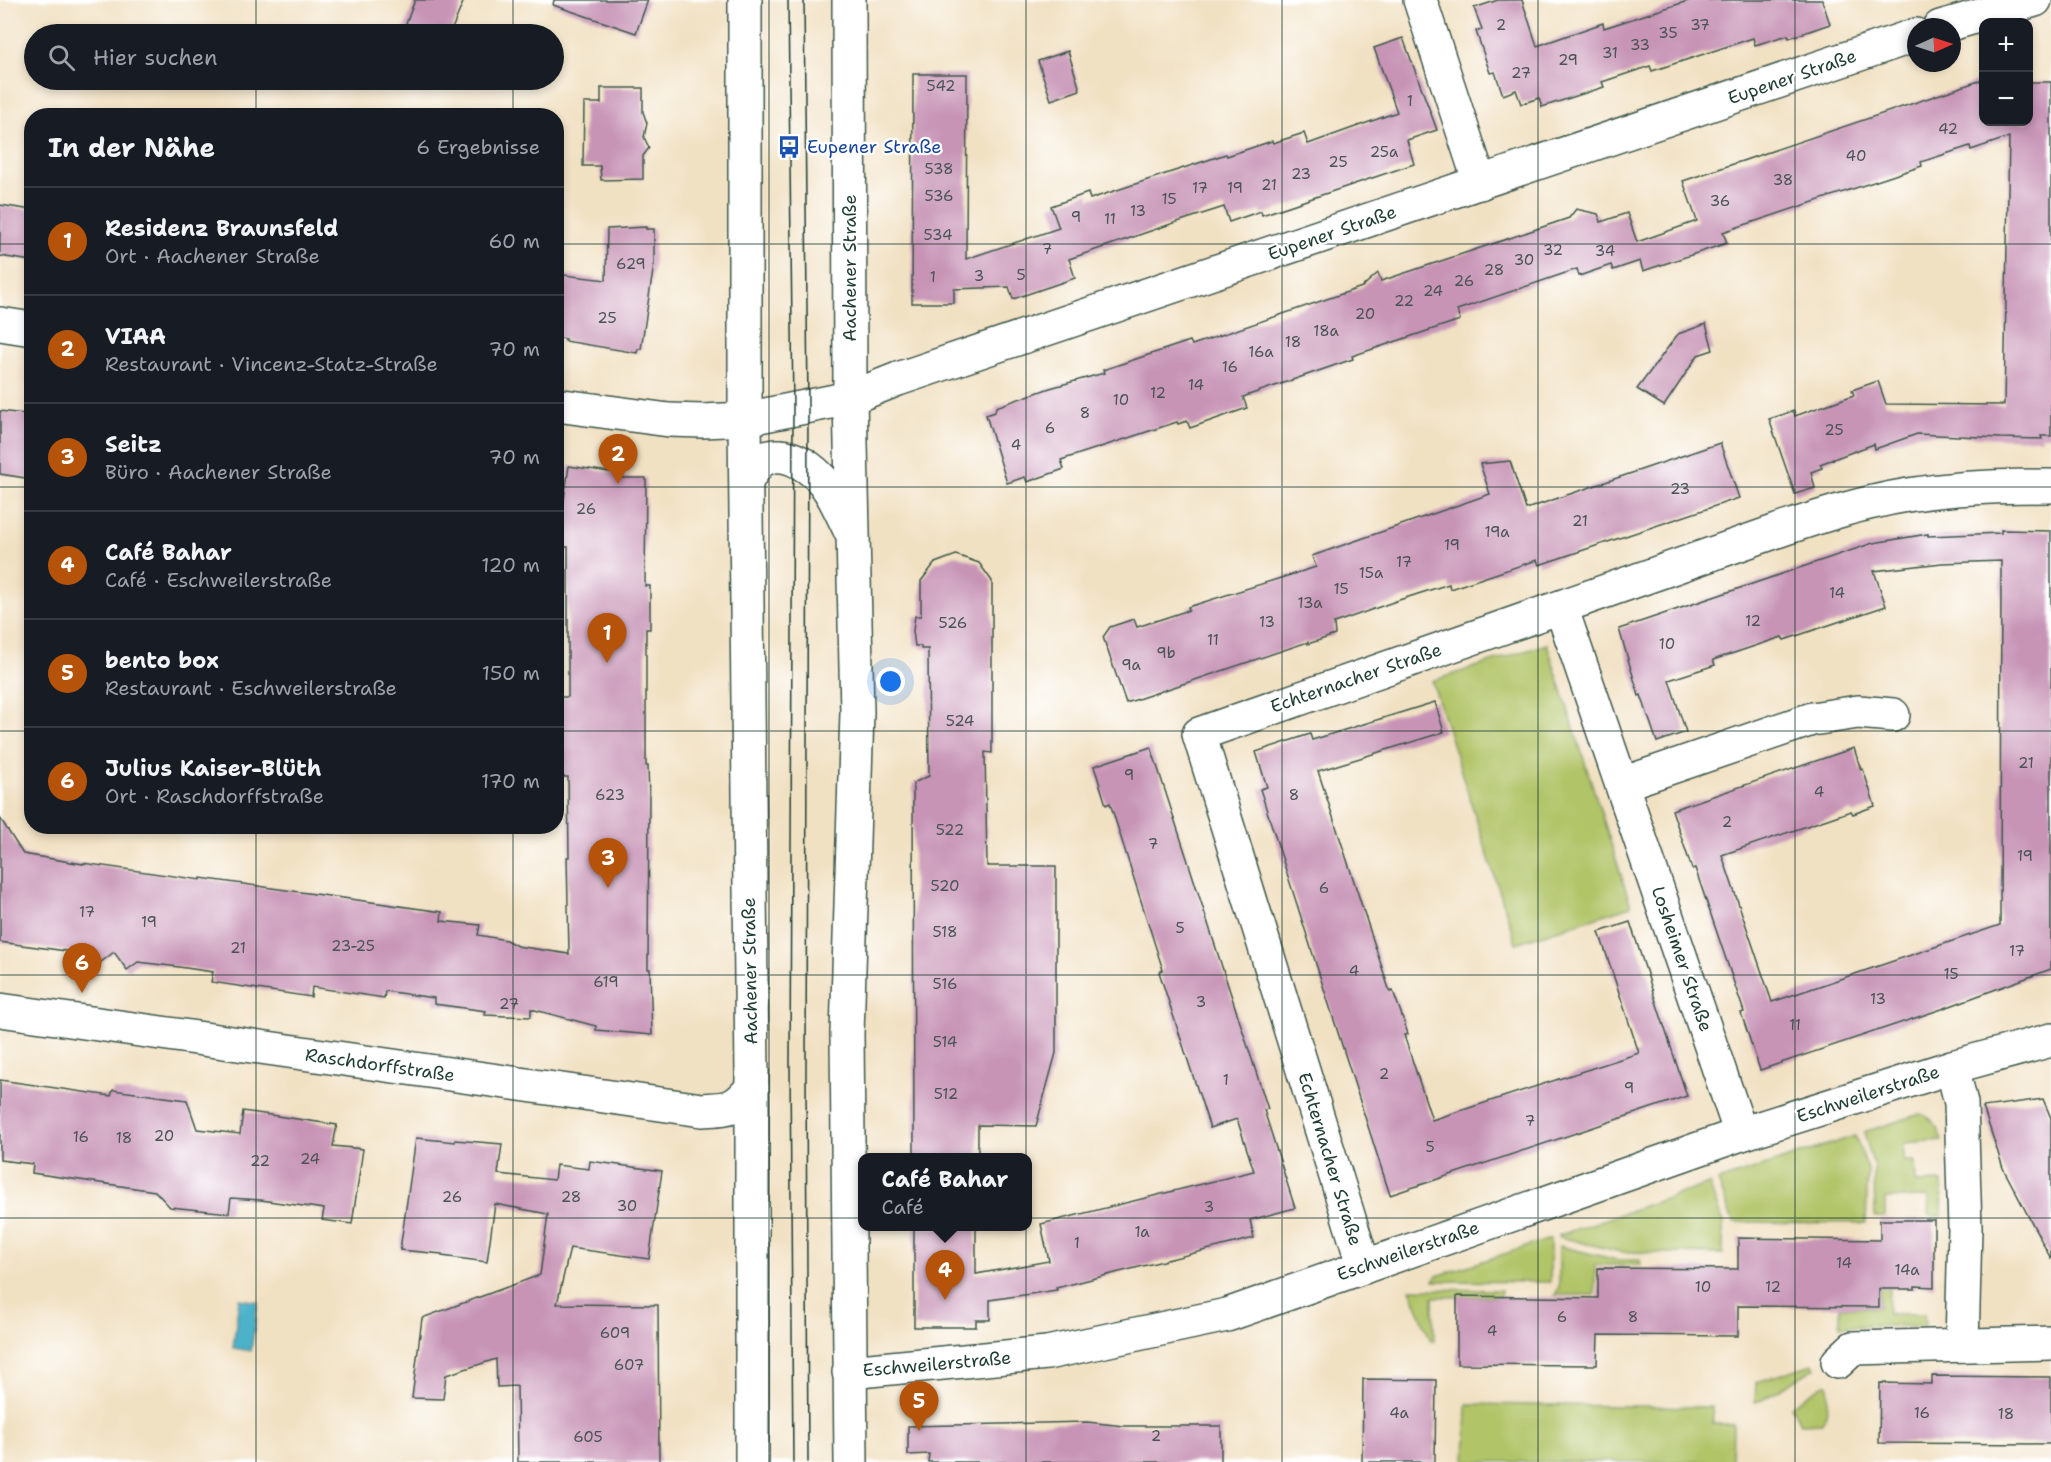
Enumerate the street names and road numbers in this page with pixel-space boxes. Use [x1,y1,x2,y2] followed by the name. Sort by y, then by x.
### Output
[1725,44,1859,110] street label: Eupener Straße
[838,194,862,342] street label: Aachener Straße
[1265,200,1399,266] street label: Eupener Straße
[1267,637,1445,719] street label: Echternacher Straße
[1646,883,1718,1035] street label: Losheimer Straße
[737,897,763,1045] street label: Aachener Straße
[304,1043,456,1087] street label: Raschdorffstraße
[1793,1060,1943,1128] street label: Eschweilerstraße
[1292,1069,1368,1249] street label: Echternacher Straße
[1334,1215,1482,1287] street label: Eschweilerstraße
[862,1346,1012,1382] street label: Eschweilerstraße

